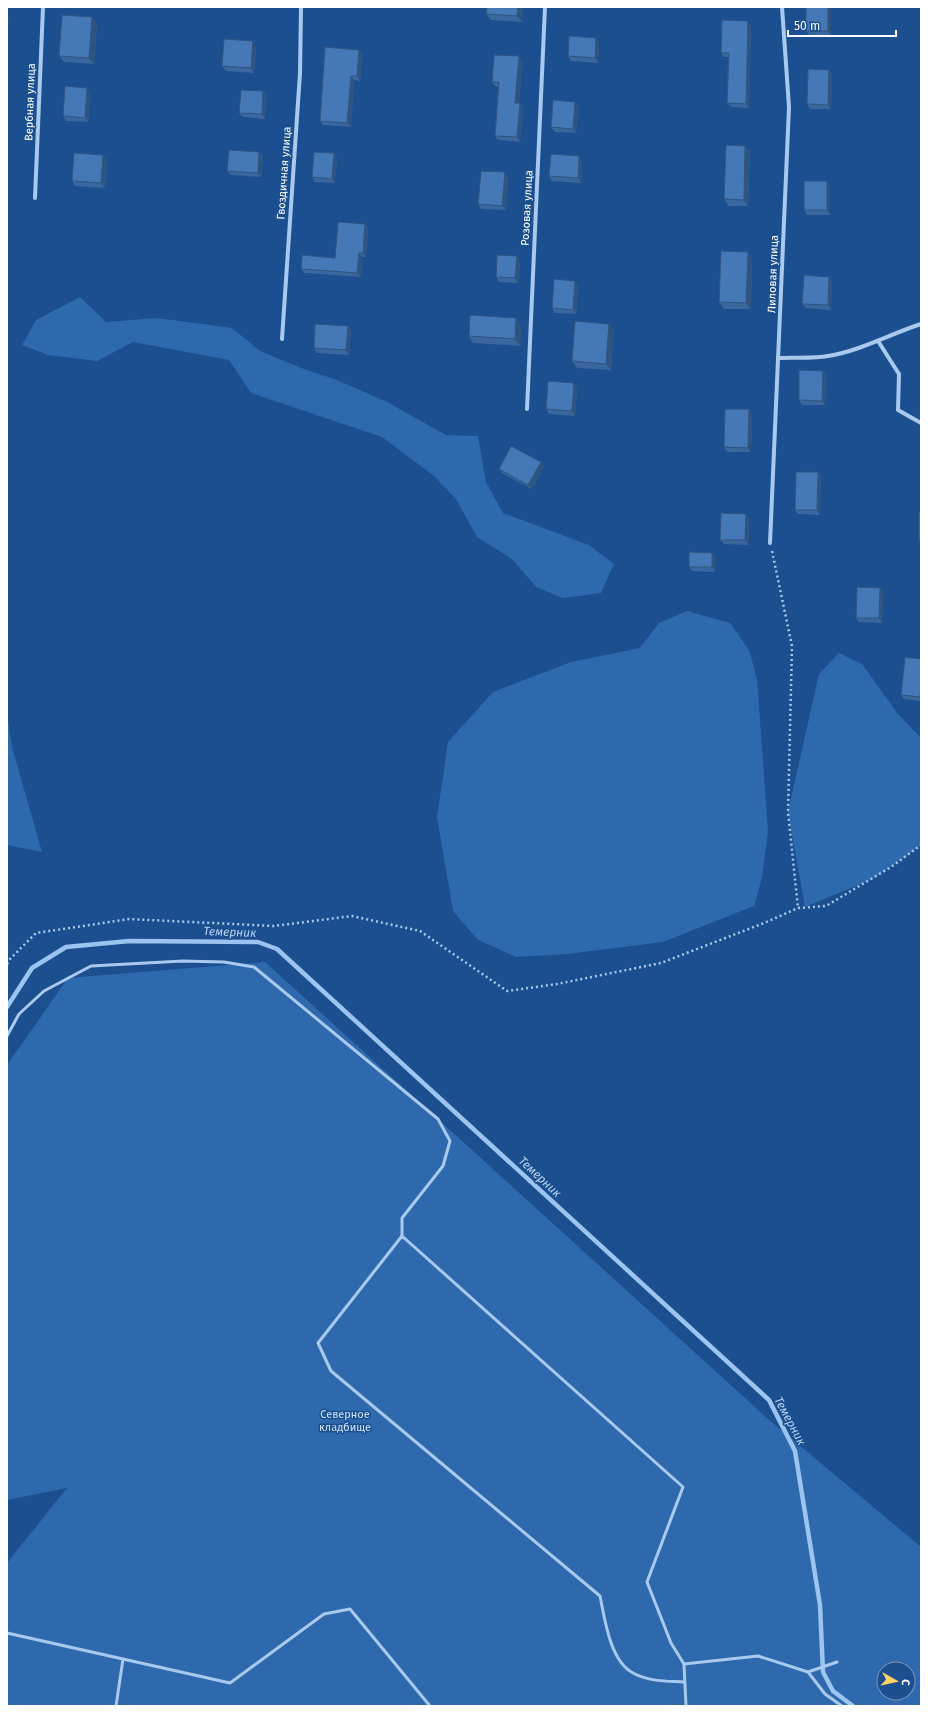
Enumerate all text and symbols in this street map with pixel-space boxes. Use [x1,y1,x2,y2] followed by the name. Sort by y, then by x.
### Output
[788,12,896,38] scale bar
[794,19,820,33] text: 50 m
[22,63,38,141] street label: Вербная улица
[274,126,294,220] street label: Гвоздичная улица
[519,170,535,246] street label: Розовая улица
[765,235,781,313] street label: Лиловая улица
[203,924,257,940] water label: Темерник
[516,1154,565,1201] water label: Темерник
[771,1394,809,1448] water label: Темерник
[319,1408,371,1434] park label: Северное кладбище
[876,1661,916,1701] north arrow
[898,1678,912,1687] text: С

